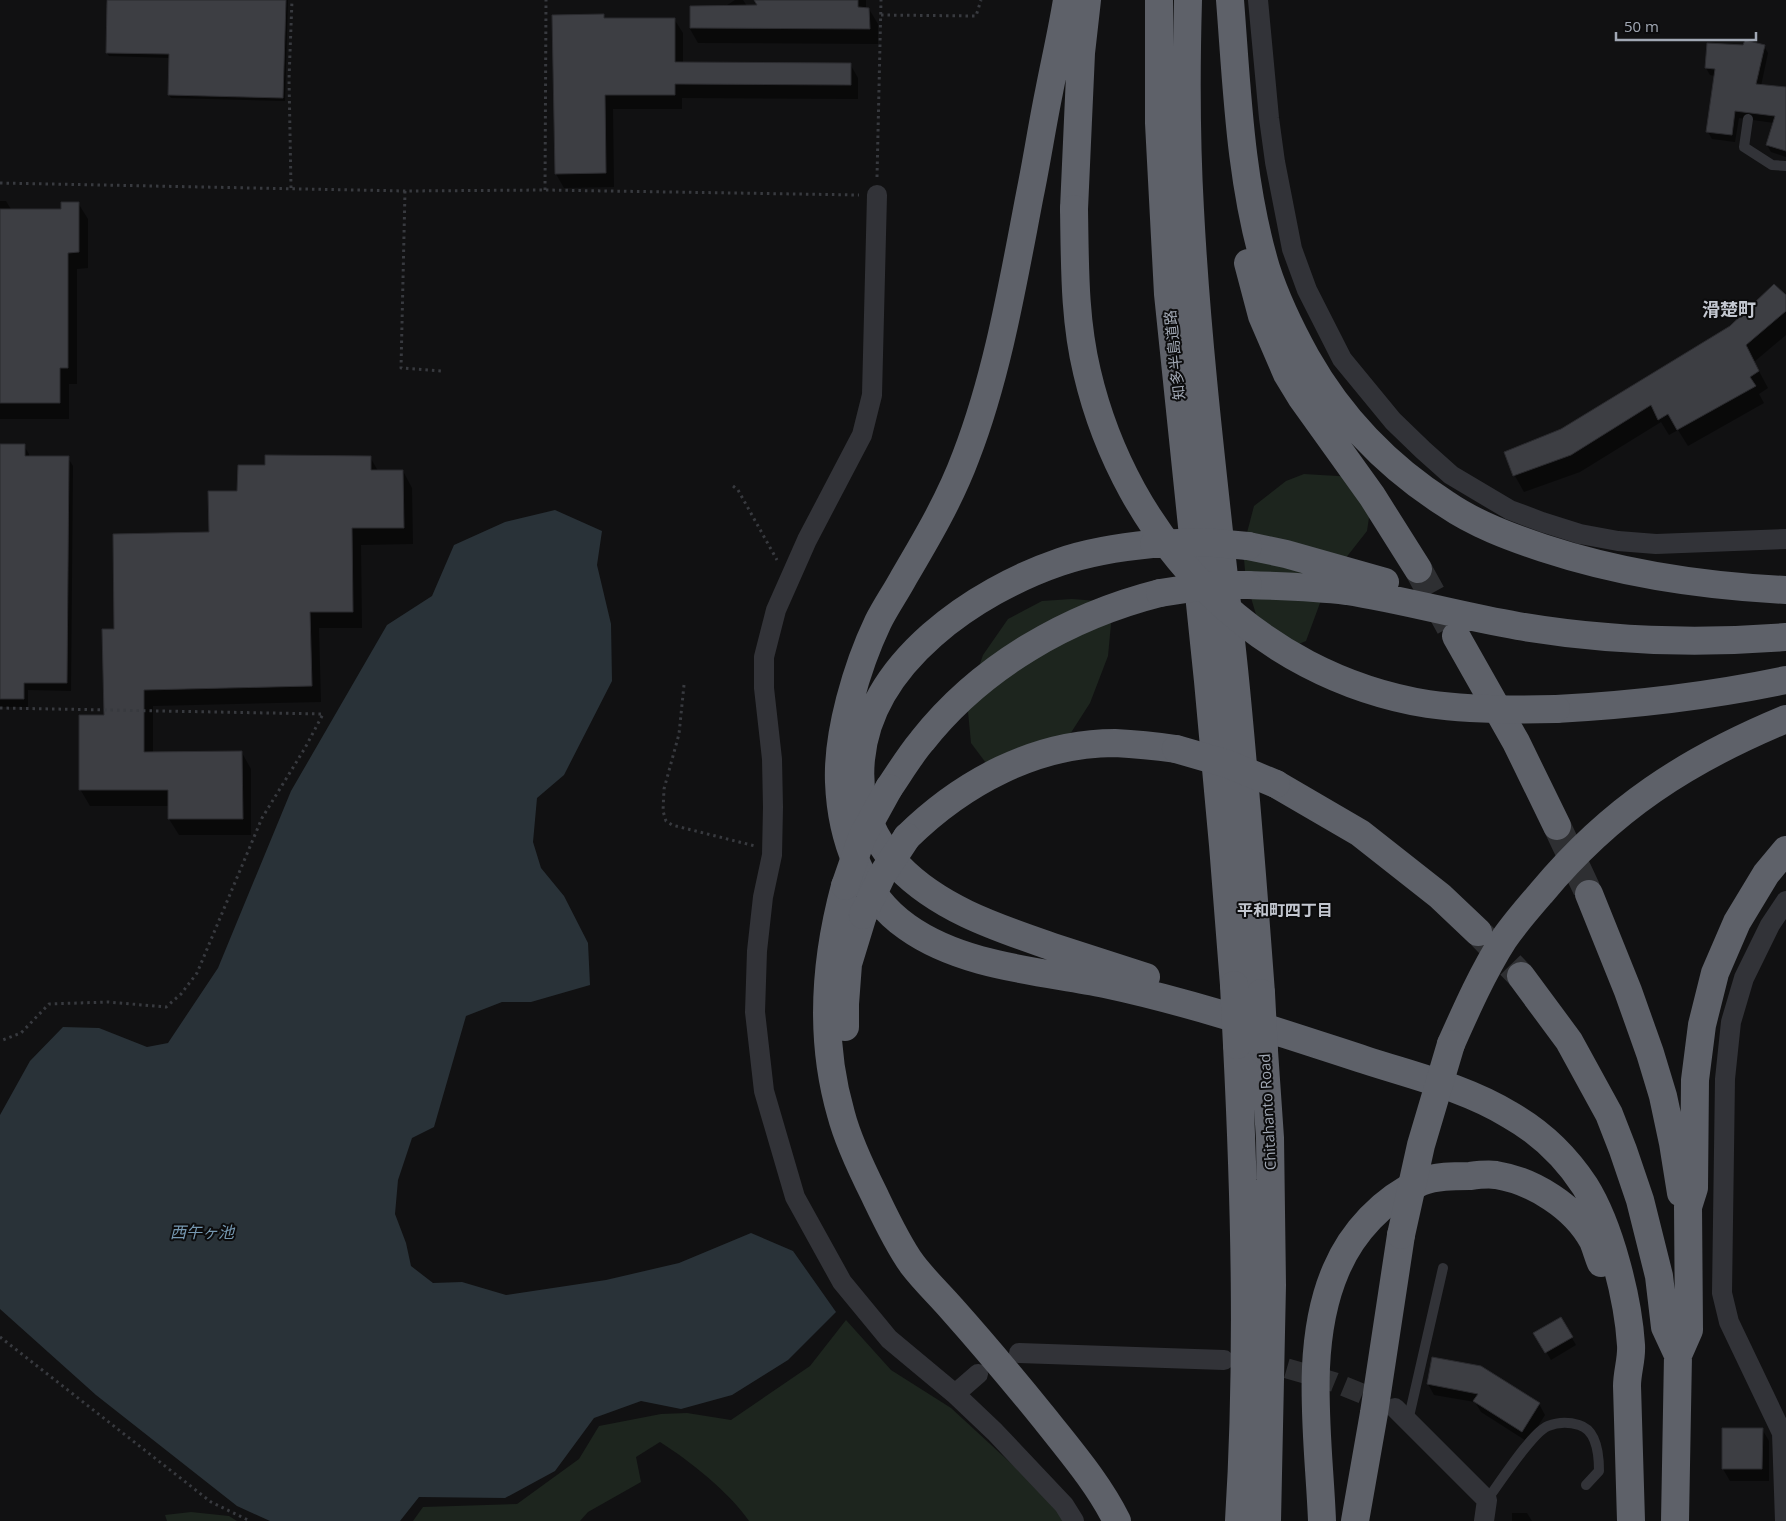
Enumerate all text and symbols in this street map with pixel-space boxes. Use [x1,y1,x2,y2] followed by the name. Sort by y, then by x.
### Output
[1616,10,1756,42] scale bar
[1624,16,1659,36] text: 50 m
[1702,297,1756,321] district label: 滑楚町
[1159,309,1189,401] street label: 知多半島道路
[1237,899,1333,921] district label: 平和町四丁目
[1254,1053,1280,1171] street label: Chitahanto Road
[170,1221,236,1243] water label: 西午ヶ池

